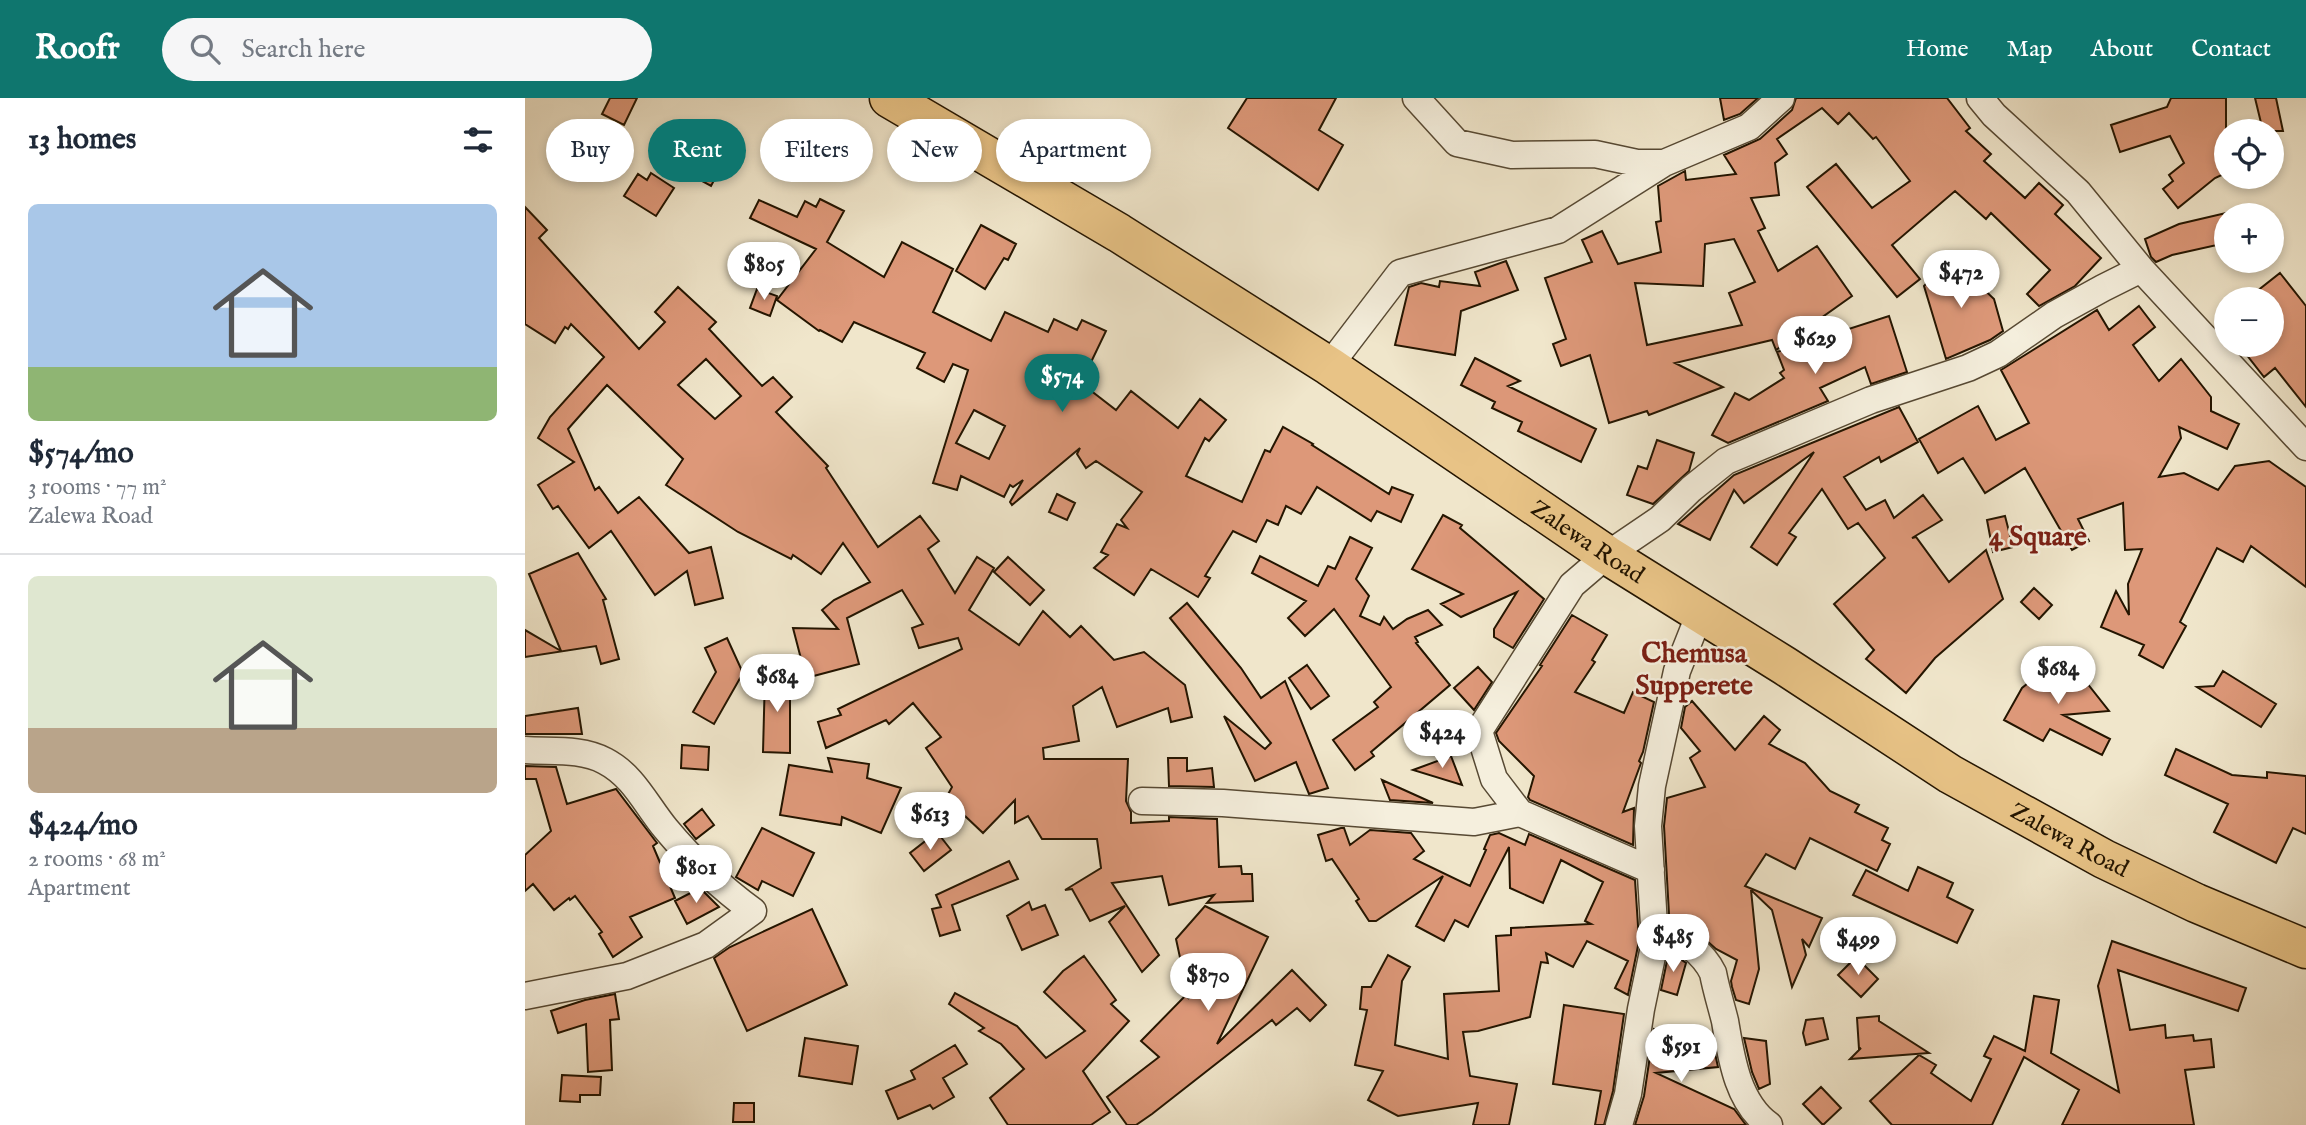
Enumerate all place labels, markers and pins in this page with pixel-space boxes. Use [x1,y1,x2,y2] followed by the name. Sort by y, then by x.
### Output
[723,242,805,302] pin: $805
[1920,250,2002,310] pin: $472
[1774,316,1856,376] pin: $629
[1021,354,1103,414] pin: $574
[2017,646,2099,706] pin: $684
[736,654,818,714] pin: $684
[1401,710,1483,770] pin: $424
[889,792,971,852] pin: $613
[655,846,737,905] pin: $801
[1632,914,1714,974] pin: $485
[1817,918,1899,977] pin: $499
[1167,954,1249,1013] pin: $870
[1640,1024,1722,1084] pin: $591

